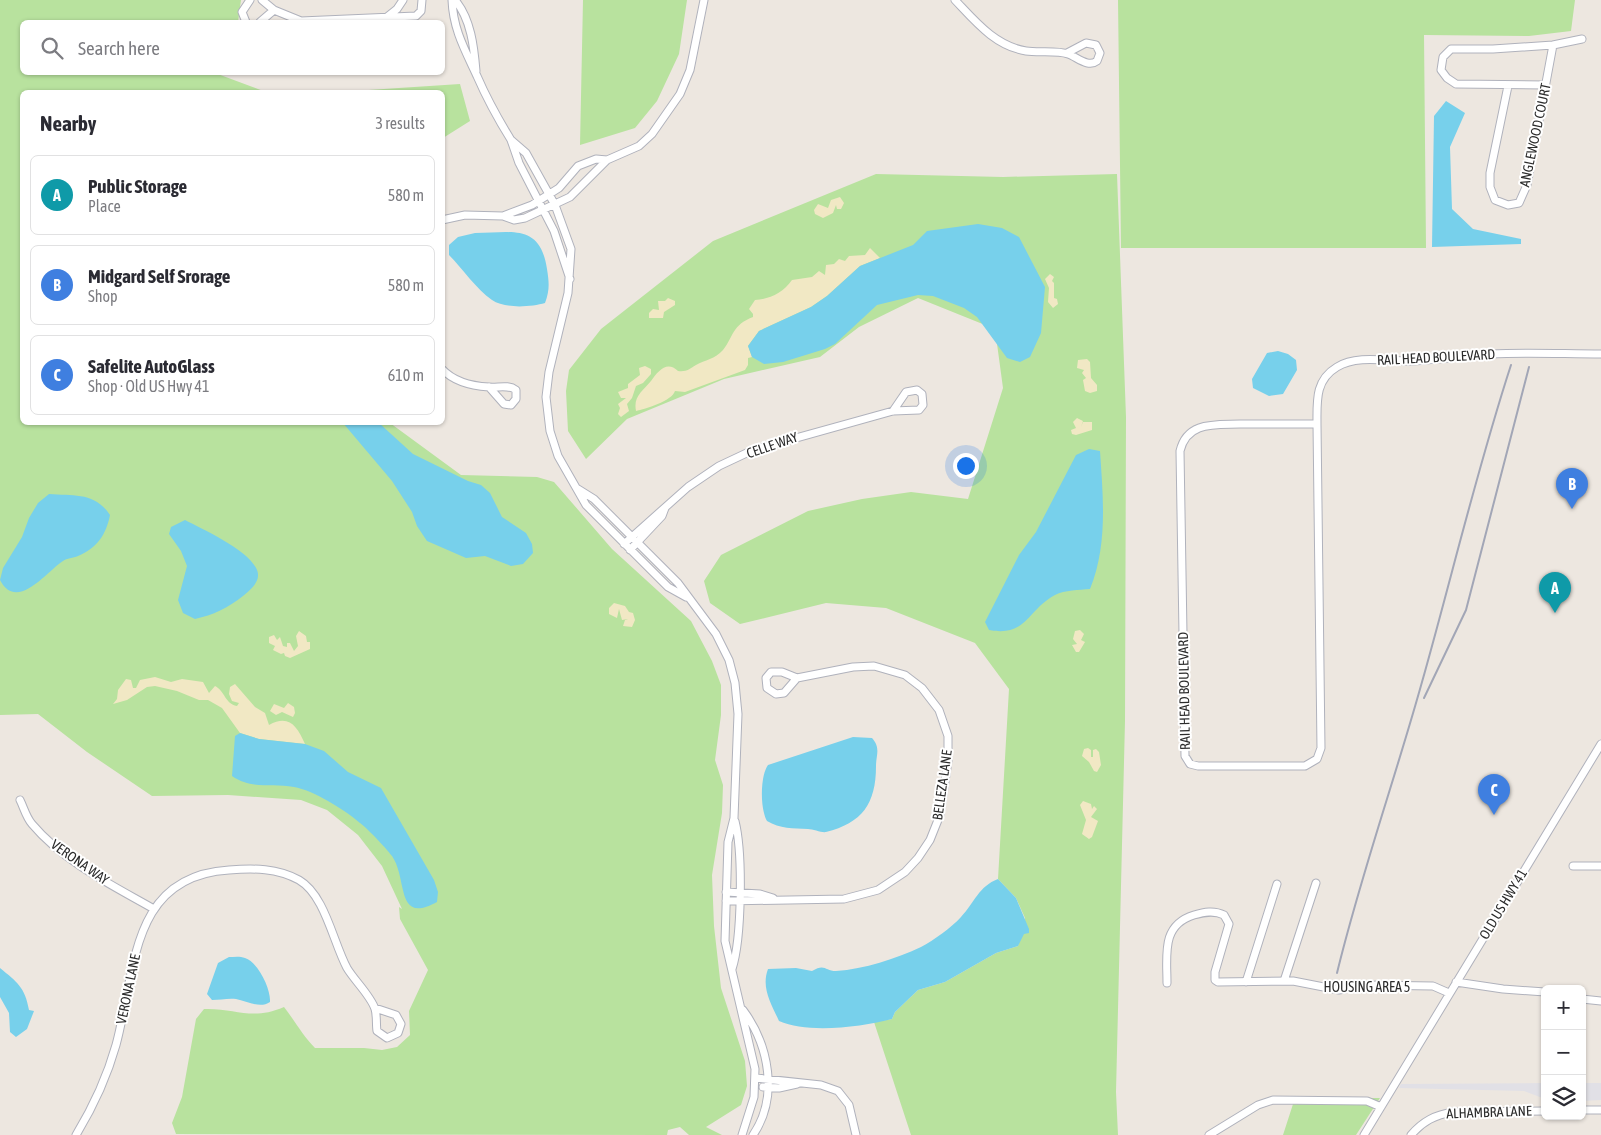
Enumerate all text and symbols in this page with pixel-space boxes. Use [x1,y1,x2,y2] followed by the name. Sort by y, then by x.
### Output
[20,20,445,75] search box
[38,34,66,62] icon: search
[78,37,160,59] text: Search here
[1516,82,1554,188] street label: ANGLEWOOD COURT
[40,111,96,135] text: Nearby
[375,114,425,132] text: 3 results
[88,175,187,197] text: Public Storage
[53,186,61,204] text: A
[388,186,424,204] text: 580 m
[88,197,121,215] text: Place
[88,265,230,287] text: Midgard Self Srorage
[53,276,61,294] text: B
[388,276,424,294] text: 580 m
[88,287,118,305] text: Shop
[1377,346,1496,368] street label: RAIL HEAD BOULEVARD
[88,355,215,377] text: Safelite AutoGlass
[53,366,61,384] text: C
[388,366,424,384] text: 610 m
[88,377,210,395] text: Shop · Old US Hwy 41
[744,429,800,461] street label: CELLE WAY
[953,453,979,479] your location
[1556,468,1588,509] pin: B
[1539,572,1571,613] pin: A
[1175,632,1193,750] street label: RAIL HEAD BOULEVARD
[929,749,955,821] street label: BELLEZA LANE
[1478,774,1510,815] pin: C
[48,836,113,888] street label: VERONA WAY
[1476,866,1530,942] street label: OLD US HWY 41
[113,952,143,1026] street label: VERONA LANE
[1324,979,1410,995] street label: HOUSING AREA 5
[1541,985,1586,1120] map controls
[1541,985,1586,1030] button: +
[1541,1030,1586,1075] button: −
[1541,1075,1586,1120] button: layers
[1446,1103,1532,1121] street label: ALHAMBRA LANE

